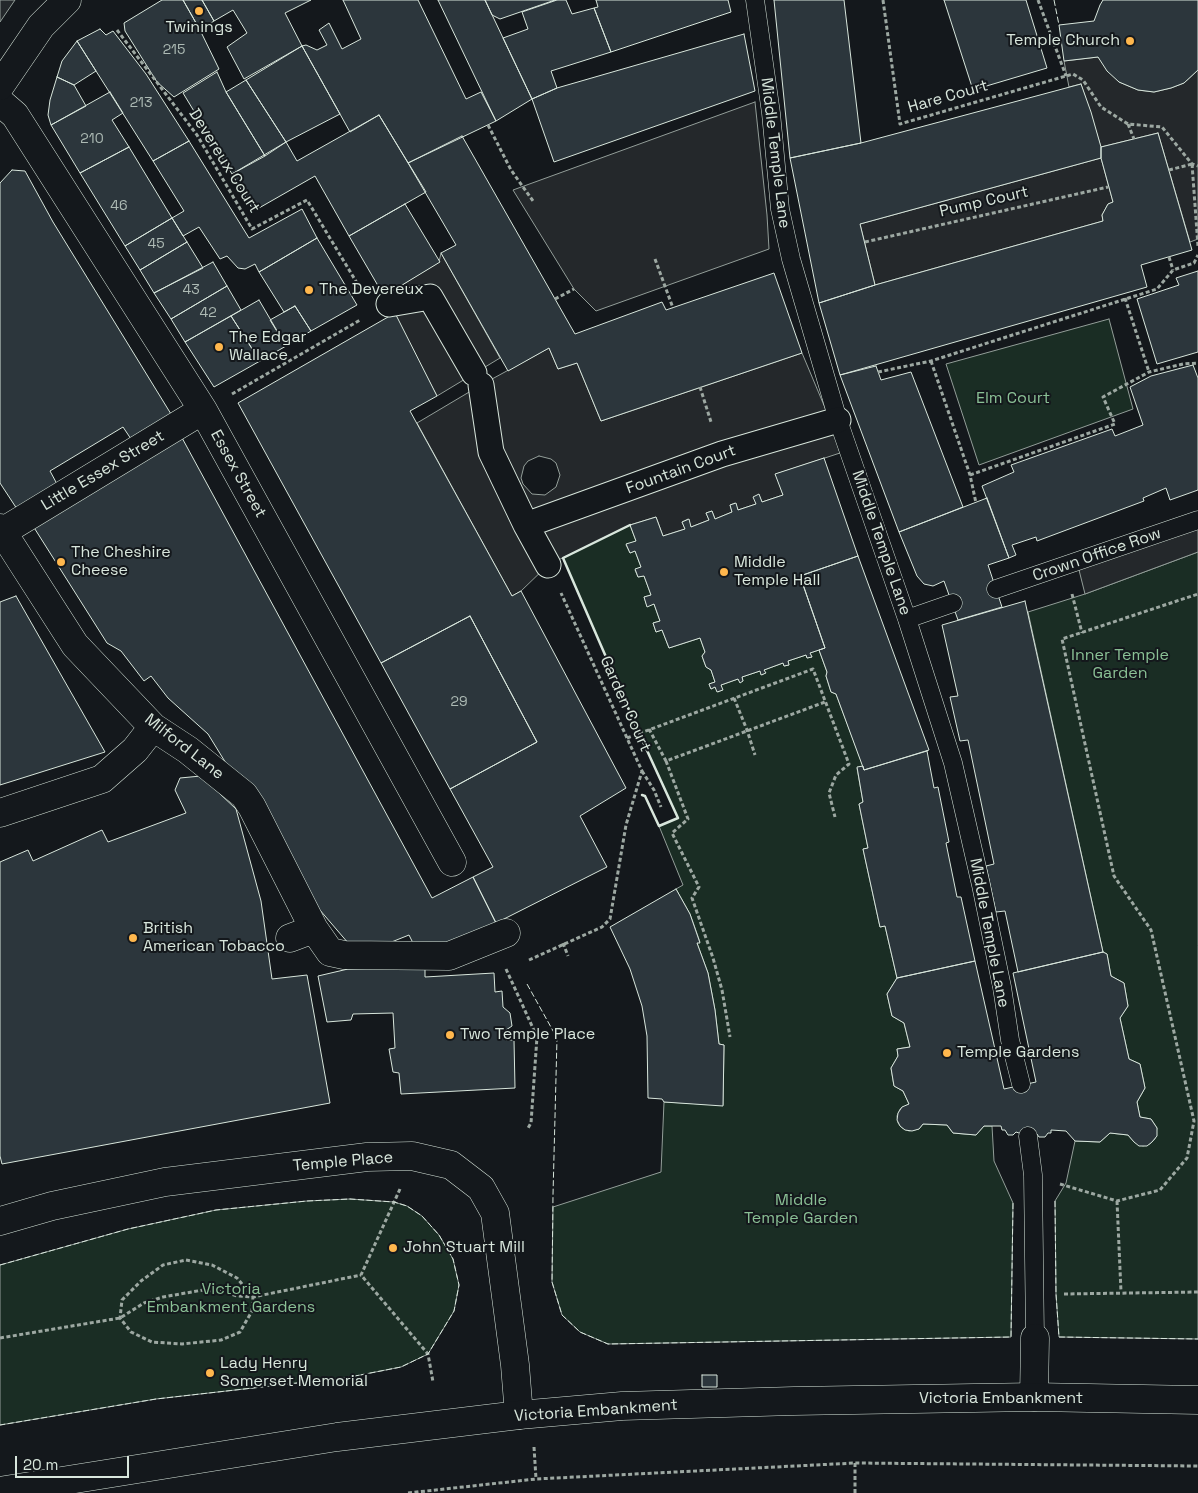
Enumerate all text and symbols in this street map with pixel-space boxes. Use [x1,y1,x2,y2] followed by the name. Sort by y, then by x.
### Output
[193,5,205,17] marker: Twinings
[165,18,233,38] place label: Twinings
[1006,31,1120,51] place label: Temple Church
[1124,35,1136,47] marker: Temple Church
[163,42,185,58] house number: 215
[756,76,794,230] street label: Middle Temple Lane
[906,76,990,118] street label: Hare Court
[130,95,152,111] house number: 213
[184,105,264,217] street label: Devereux Court
[80,131,104,147] house number: 210
[938,182,1030,222] street label: Pump Court
[110,198,128,214] house number: 46
[147,236,165,252] house number: 45
[319,280,424,300] place label: The Devereux
[182,282,200,298] house number: 43
[303,284,315,296] marker: The Devereux
[199,305,217,321] house number: 42
[229,328,307,366] place label: The Edgar Wallace
[213,341,225,353] marker: The Edgar Wallace
[976,389,1050,409] park label: Elm Court
[38,427,168,515] street label: Little Essex Street
[206,427,270,521] street label: Essex Street
[623,441,739,499] street label: Fountain Court
[847,468,915,618] street label: Middle Temple Lane
[1030,524,1164,586] street label: Crown Office Row
[71,543,171,581] place label: The Cheshire Cheese
[734,553,820,591] place label: Middle Temple Hall
[55,556,67,568] marker: The Cheshire Cheese
[718,566,730,578] marker: Middle Temple Hall
[1071,646,1169,684] park label: Inner Temple Garden
[595,653,655,755] street label: Garden Court
[451,694,467,710] house number: 29
[140,710,228,784] street label: Milford Lane
[965,857,1013,1009] street label: Middle Temple Lane
[143,919,285,957] place label: British American Tobacco
[127,932,139,944] marker: British American Tobacco
[460,1025,595,1045] place label: Two Temple Place
[444,1029,456,1041] marker: Two Temple Place
[957,1043,1079,1063] place label: Temple Gardens
[941,1047,953,1059] marker: Temple Gardens
[292,1148,394,1176] street label: Temple Place
[744,1191,858,1229] park label: Middle Temple Garden
[403,1238,525,1258] place label: John Stuart Mill
[387,1242,399,1254] marker: John Stuart Mill
[147,1280,315,1318] park label: Victoria Embankment Gardens
[220,1354,368,1392] place label: Lady Henry Somerset Memorial
[204,1367,216,1379] marker: Lady Henry Somerset Memorial
[919,1389,1083,1409] street label: Victoria Embankment
[513,1396,679,1426] street label: Victoria Embankment
[18,1446,131,1478] scale bar
[23,1455,58,1474] text: 20 m

